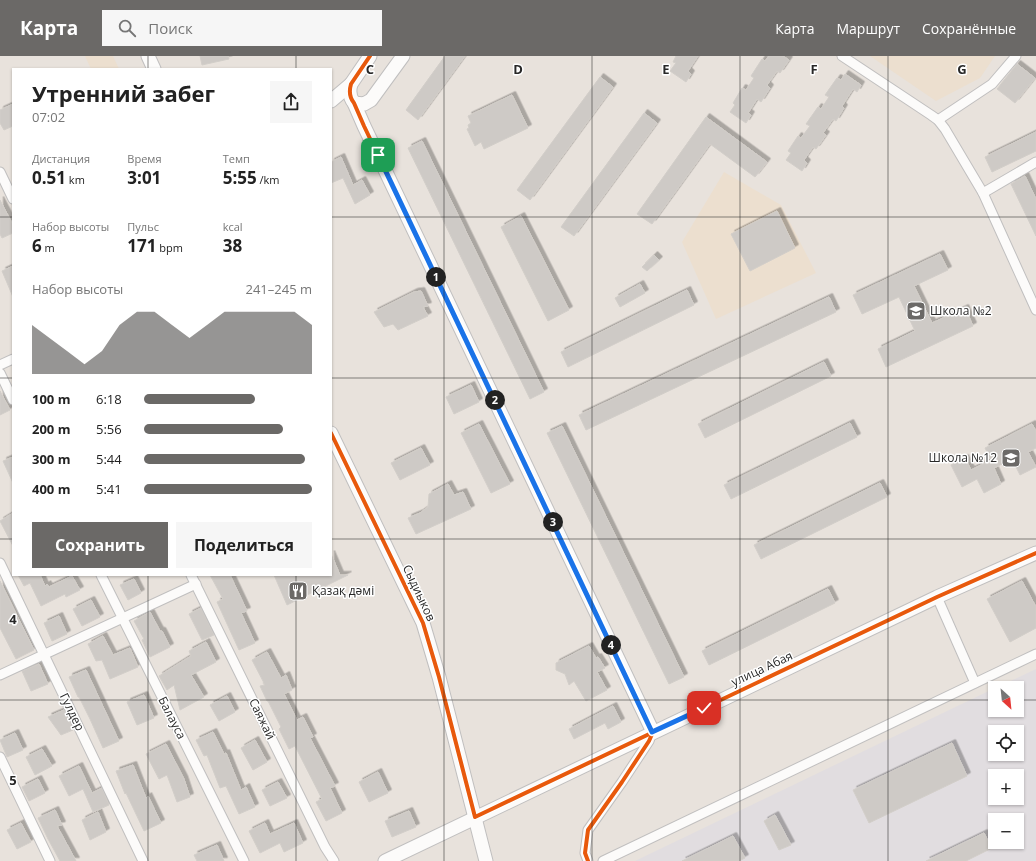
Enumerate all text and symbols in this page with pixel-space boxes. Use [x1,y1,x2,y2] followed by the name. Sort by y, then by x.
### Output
[102,10,382,46] search box
[20,15,78,41] text: Карта
[116,17,138,39] icon: search
[148,18,193,38] text: Поиск
[775,19,814,38] text: Карта
[836,19,900,38] text: Маршрут
[922,19,1016,38] text: Сохранённые
[366,60,374,78] text: C
[513,60,523,78] text: D
[662,60,670,78] text: E
[810,60,818,78] text: F
[957,60,967,78] text: G
[32,78,215,108] text: Утренний забег
[270,81,312,123] button: share
[32,108,65,126] text: 07:02
[361,138,395,172] pin
[367,144,389,166] icon: arrive
[32,151,90,166] text: Дистанция
[127,151,162,166] text: Время
[223,151,250,166] text: Темп
[32,166,66,189] text: 0.51
[127,166,161,189] text: 3:01
[223,166,257,189] text: 5:55
[66,172,85,187] text: km
[257,172,280,187] text: /km
[32,219,109,234] text: Набор высоты
[127,219,159,234] text: Пульс
[223,219,243,234] text: kcal
[32,234,42,257] text: 6
[127,234,157,257] text: 171
[223,234,242,257] text: 38
[42,240,55,255] text: m
[157,240,183,255] text: bpm
[426,267,446,287] pin: 1
[433,269,439,284] text: 1
[32,280,123,298] text: Набор высоты
[245,280,312,298] text: 241–245 m
[905,300,927,322] school or university icon: Школа №2
[930,302,992,319] place label: Школа №2
[32,390,70,408] text: 100 m
[96,390,122,408] text: 6:18
[485,390,505,410] pin: 2
[492,392,498,407] text: 2
[32,420,70,438] text: 200 m
[96,420,122,438] text: 5:56
[1000,447,1022,469] school or university icon: Школа №12
[929,449,997,466] place label: Школа №12
[32,450,70,468] text: 300 m
[96,450,122,468] text: 5:44
[32,480,70,498] text: 400 m
[96,480,122,498] text: 5:41
[543,512,563,532] pin: 3
[550,514,556,529] text: 3
[32,522,168,568] button: Сохранить
[176,522,312,568] button: Поделиться
[399,562,440,624] street label: Сыдиыков
[287,580,309,602] restaurant icon: Қазақ дәмі
[312,582,374,599] place label: Қазақ дәмі
[9,610,17,628] text: 4
[601,635,621,655] pin: 4
[608,637,614,652] text: 4
[728,647,795,690] street label: улица Абая
[988,681,1024,717] north arrow
[988,681,1024,849] map controls
[56,690,89,734] street label: Гулдер
[687,691,721,725] pin
[154,693,190,742] street label: Балауса
[245,695,280,742] street label: Саяжай
[693,697,715,719] icon: check
[988,725,1024,761] button: locate
[988,769,1024,805] button: +
[9,771,17,789] text: 5
[988,813,1024,849] button: −

